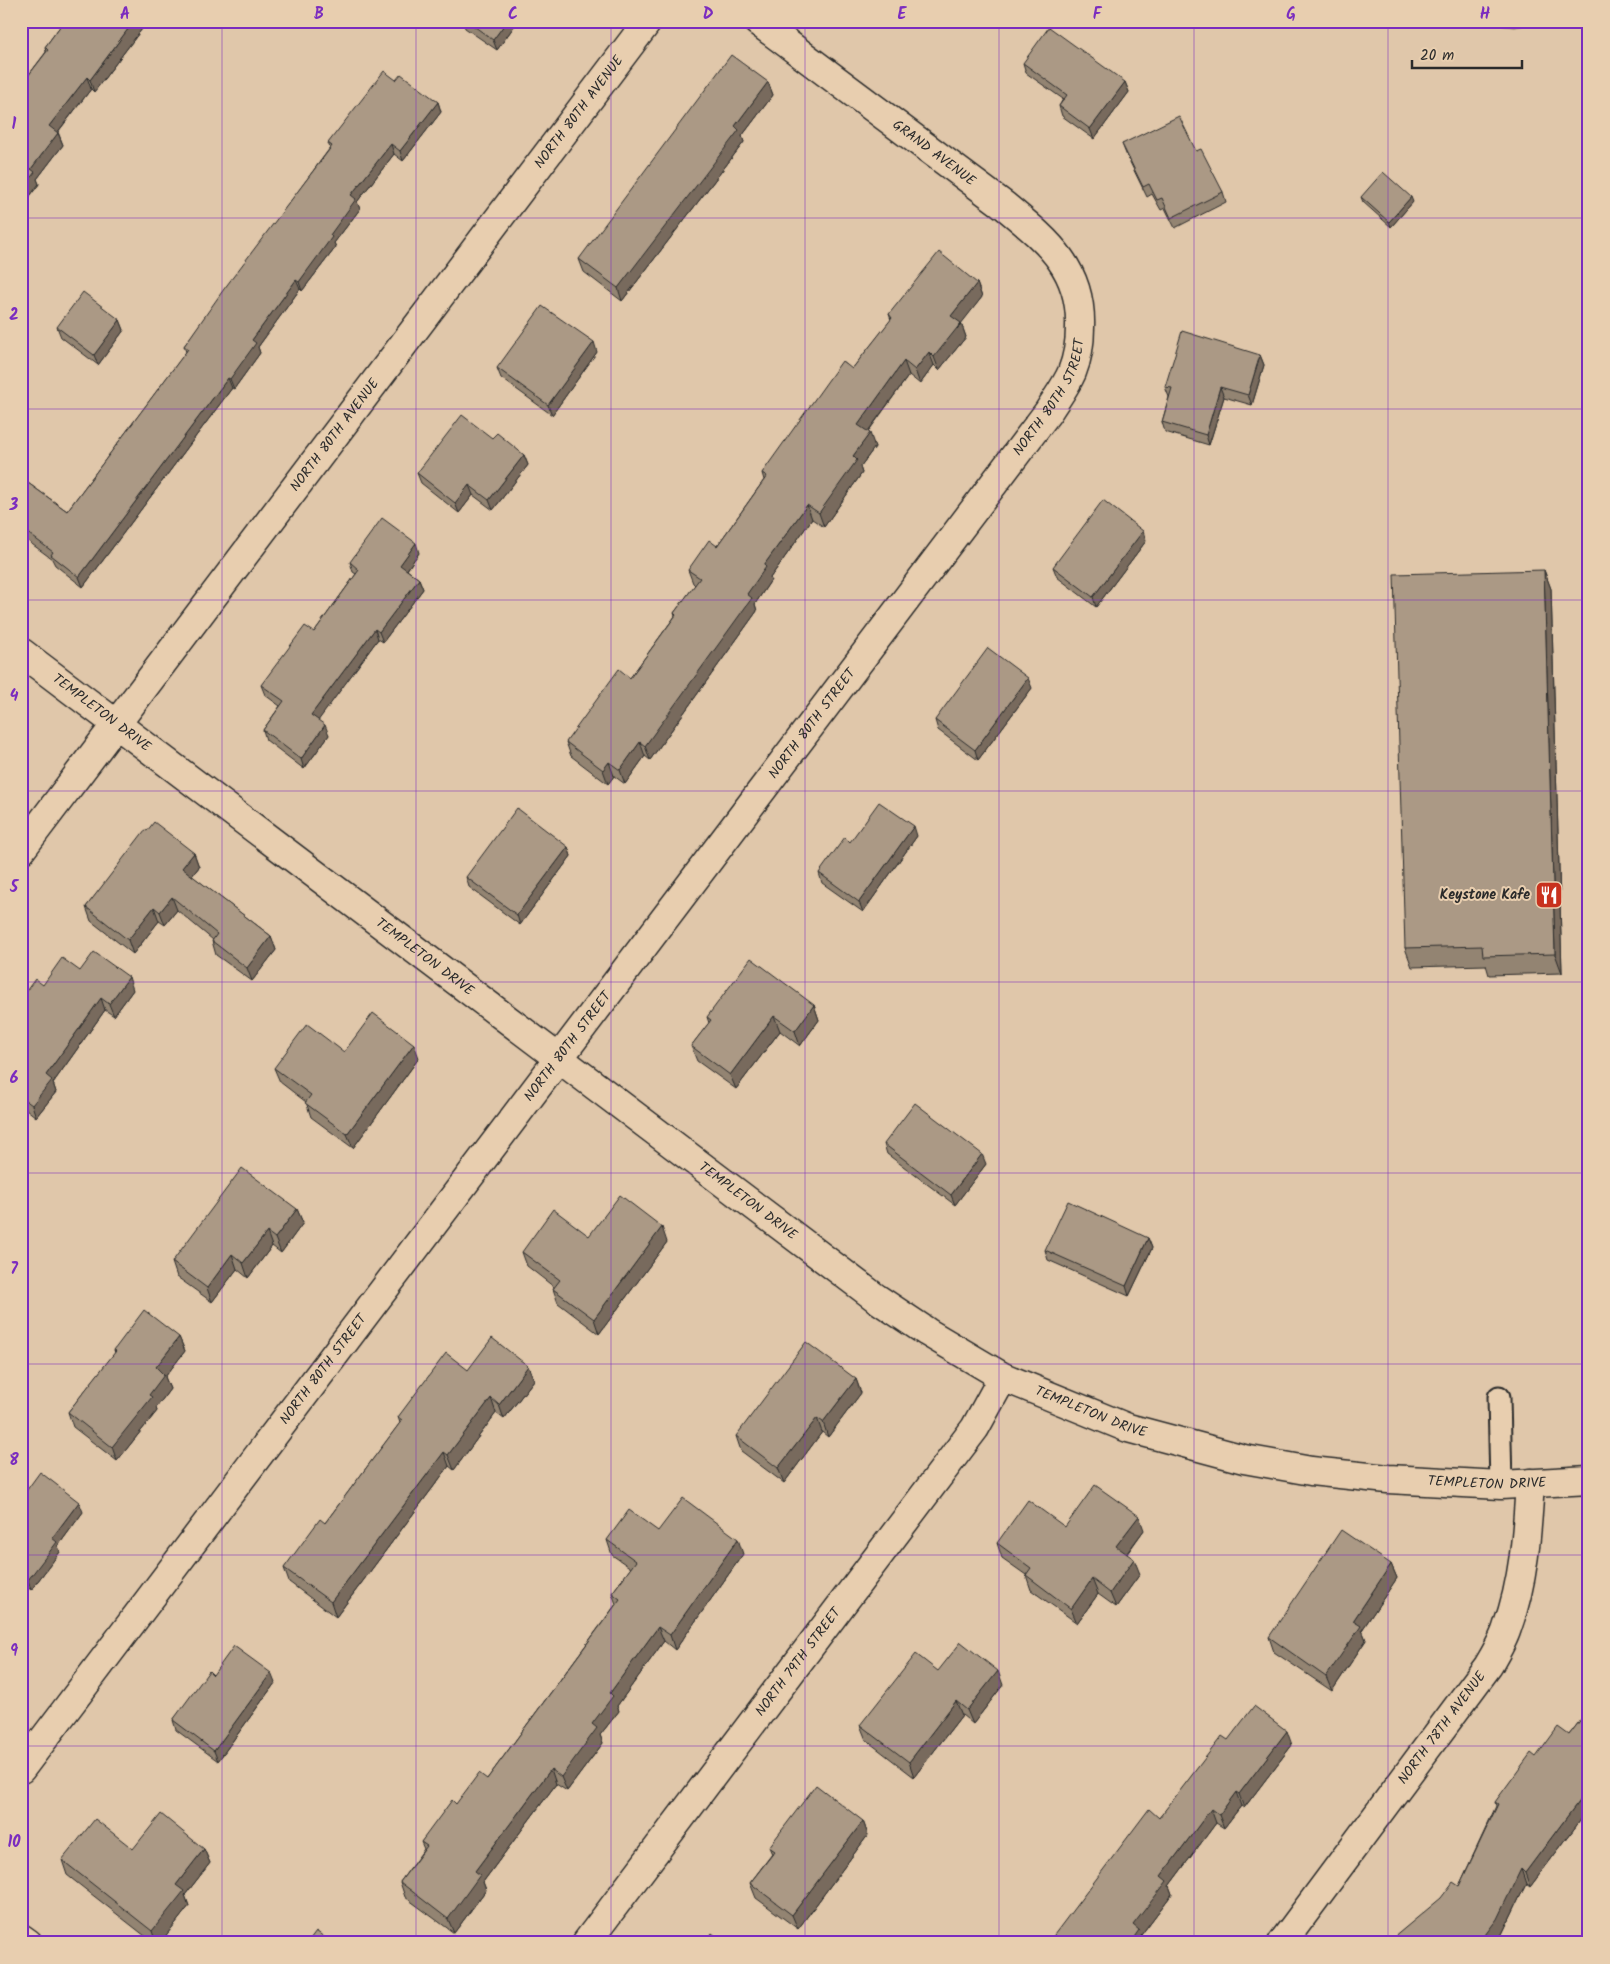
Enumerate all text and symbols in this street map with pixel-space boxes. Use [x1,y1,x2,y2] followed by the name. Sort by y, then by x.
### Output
[120,2,130,27] text: A
[314,2,324,27] text: B
[508,2,518,27] text: C
[703,2,714,27] text: D
[898,2,908,27] text: E
[1093,2,1103,27] text: F
[1286,2,1296,27] text: G
[1480,2,1490,27] text: H
[1412,38,1522,70] scale bar
[1420,44,1454,68] text: 20 m
[529,50,630,174] street label: NORTH 80TH AVENUE
[12,112,17,137] text: 1
[888,114,981,192] street label: GRAND AVENUE
[9,303,19,328] text: 2
[1007,336,1091,461] street label: NORTH 80TH STREET
[285,373,385,497] street label: NORTH 80TH AVENUE
[9,493,19,518] text: 3
[763,662,862,784] street label: NORTH 80TH STREET
[48,668,156,758] street label: TEMPLETON DRIVE
[10,684,19,709] text: 4
[9,875,20,900] text: 5
[1534,880,1564,910] restaurant icon: Keystone Kafe
[1440,884,1530,906] place label: Keystone Kafe
[371,912,479,1002] street label: TEMPLETON DRIVE
[519,985,618,1107] street label: NORTH 80TH STREET
[10,1066,19,1091] text: 6
[694,1157,802,1246] street label: TEMPLETON DRIVE
[10,1257,18,1282] text: 7
[274,1308,373,1429] street label: NORTH 80TH STREET
[1032,1380,1150,1444] street label: TEMPLETON DRIVE
[9,1448,19,1473] text: 8
[1427,1470,1548,1496] street label: TEMPLETON DRIVE
[750,1602,848,1721] street label: NORTH 79TH STREET
[10,1639,18,1664] text: 9
[1392,1666,1492,1789] street label: NORTH 78TH AVENUE
[7,1830,21,1855] text: 10

